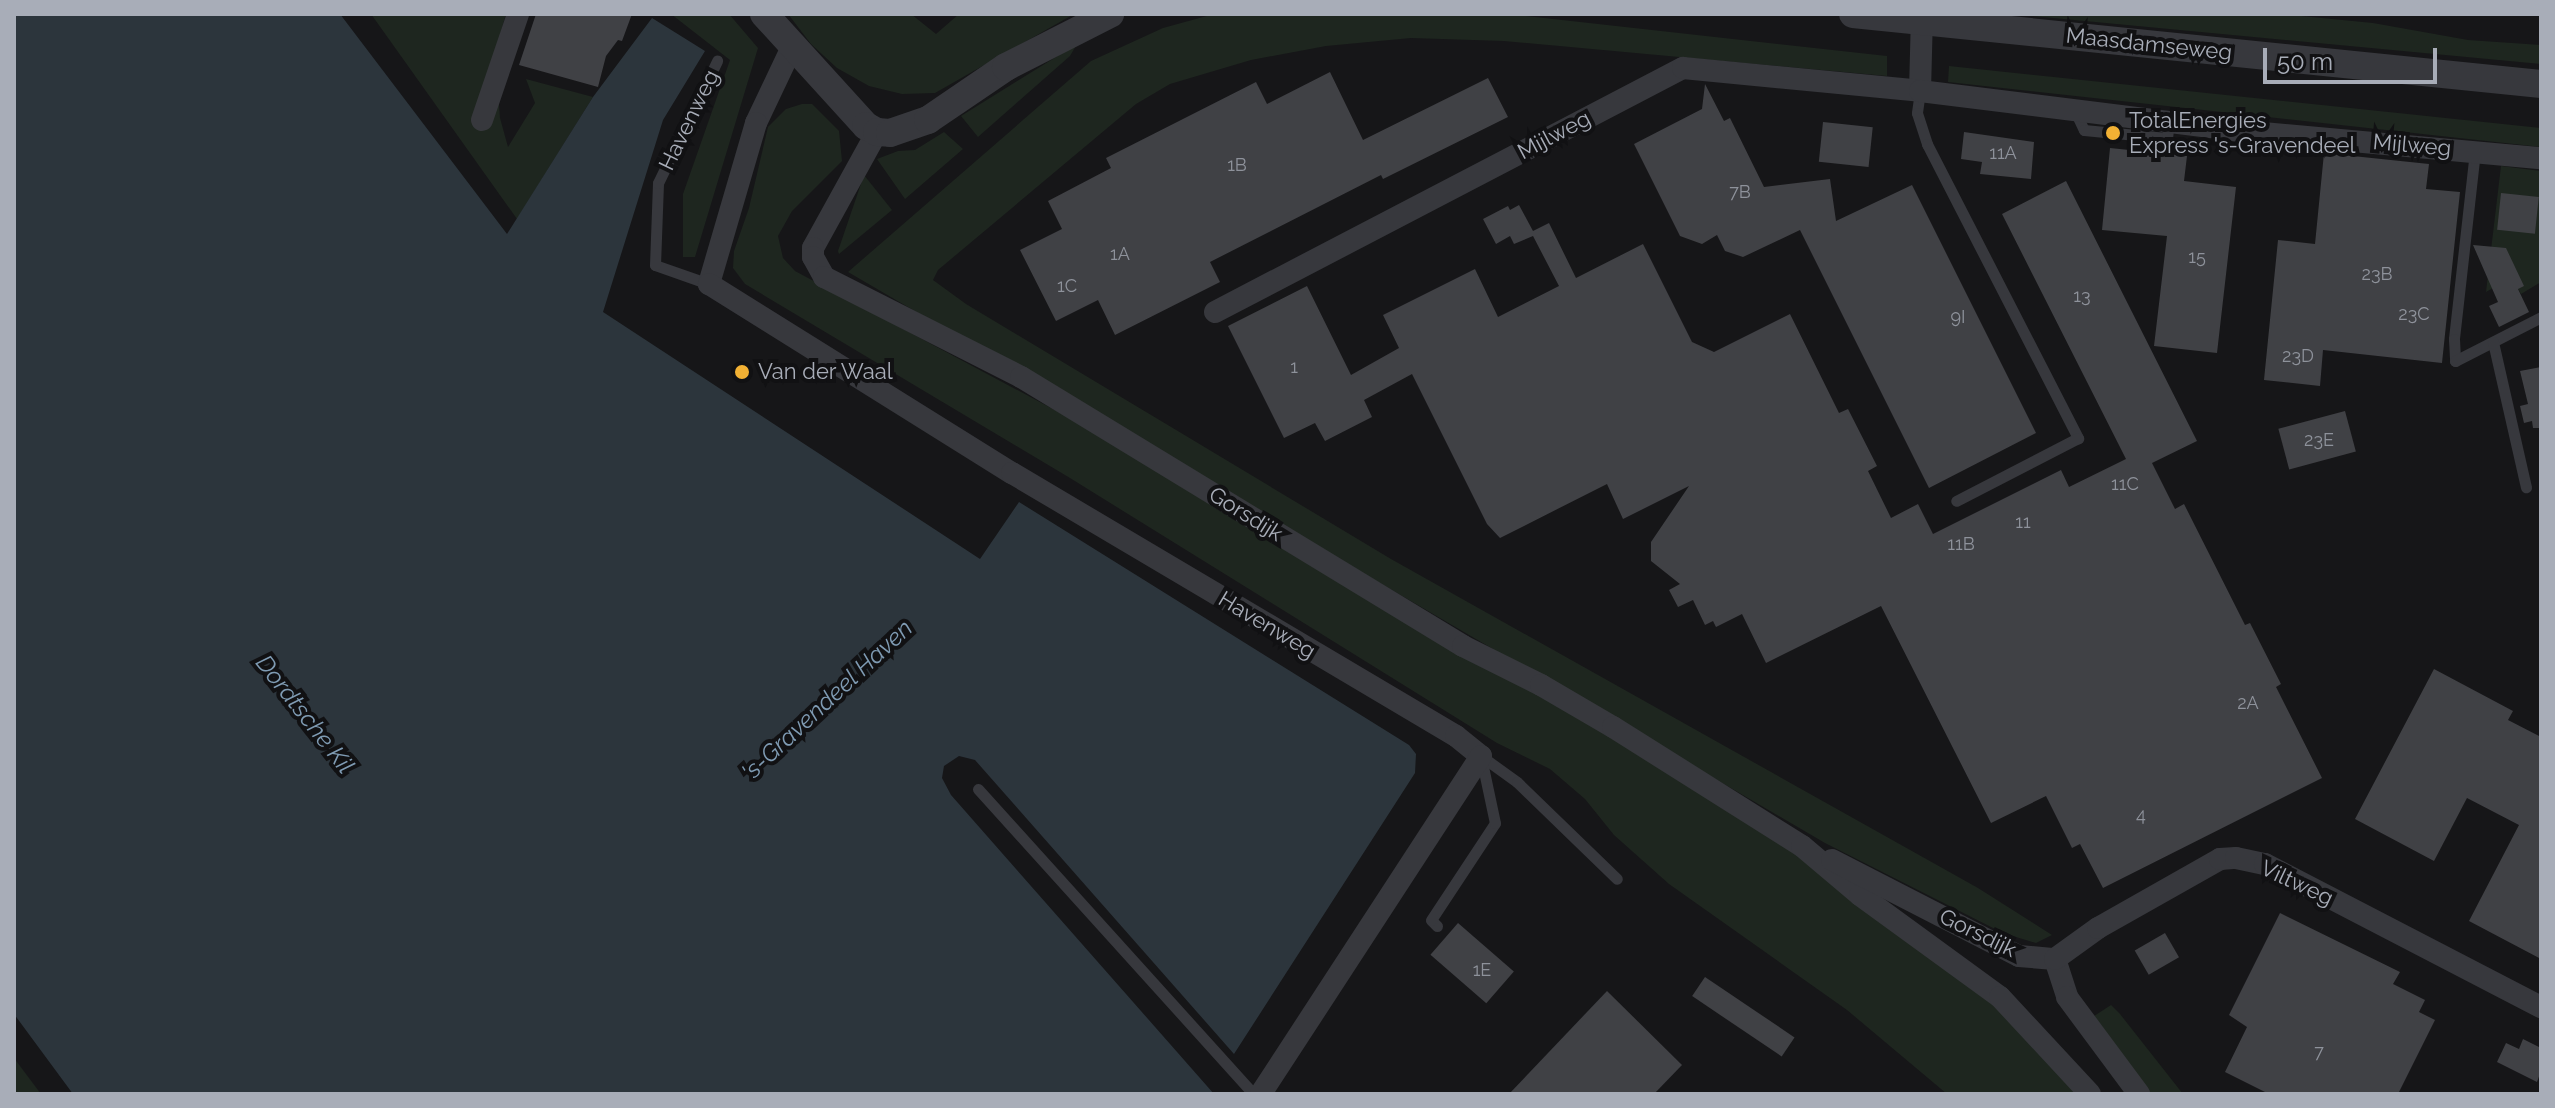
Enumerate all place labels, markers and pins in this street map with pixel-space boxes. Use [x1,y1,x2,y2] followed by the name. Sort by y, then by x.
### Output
[2129,107,2356,158] place label: TotalEnergies Express 's-Gravendeel
[2104,124,2122,142] marker: TotalEnergies Express 's-Gravendeel
[758,359,894,385] place label: Van der Waal
[733,363,751,381] marker: Van der Waal

